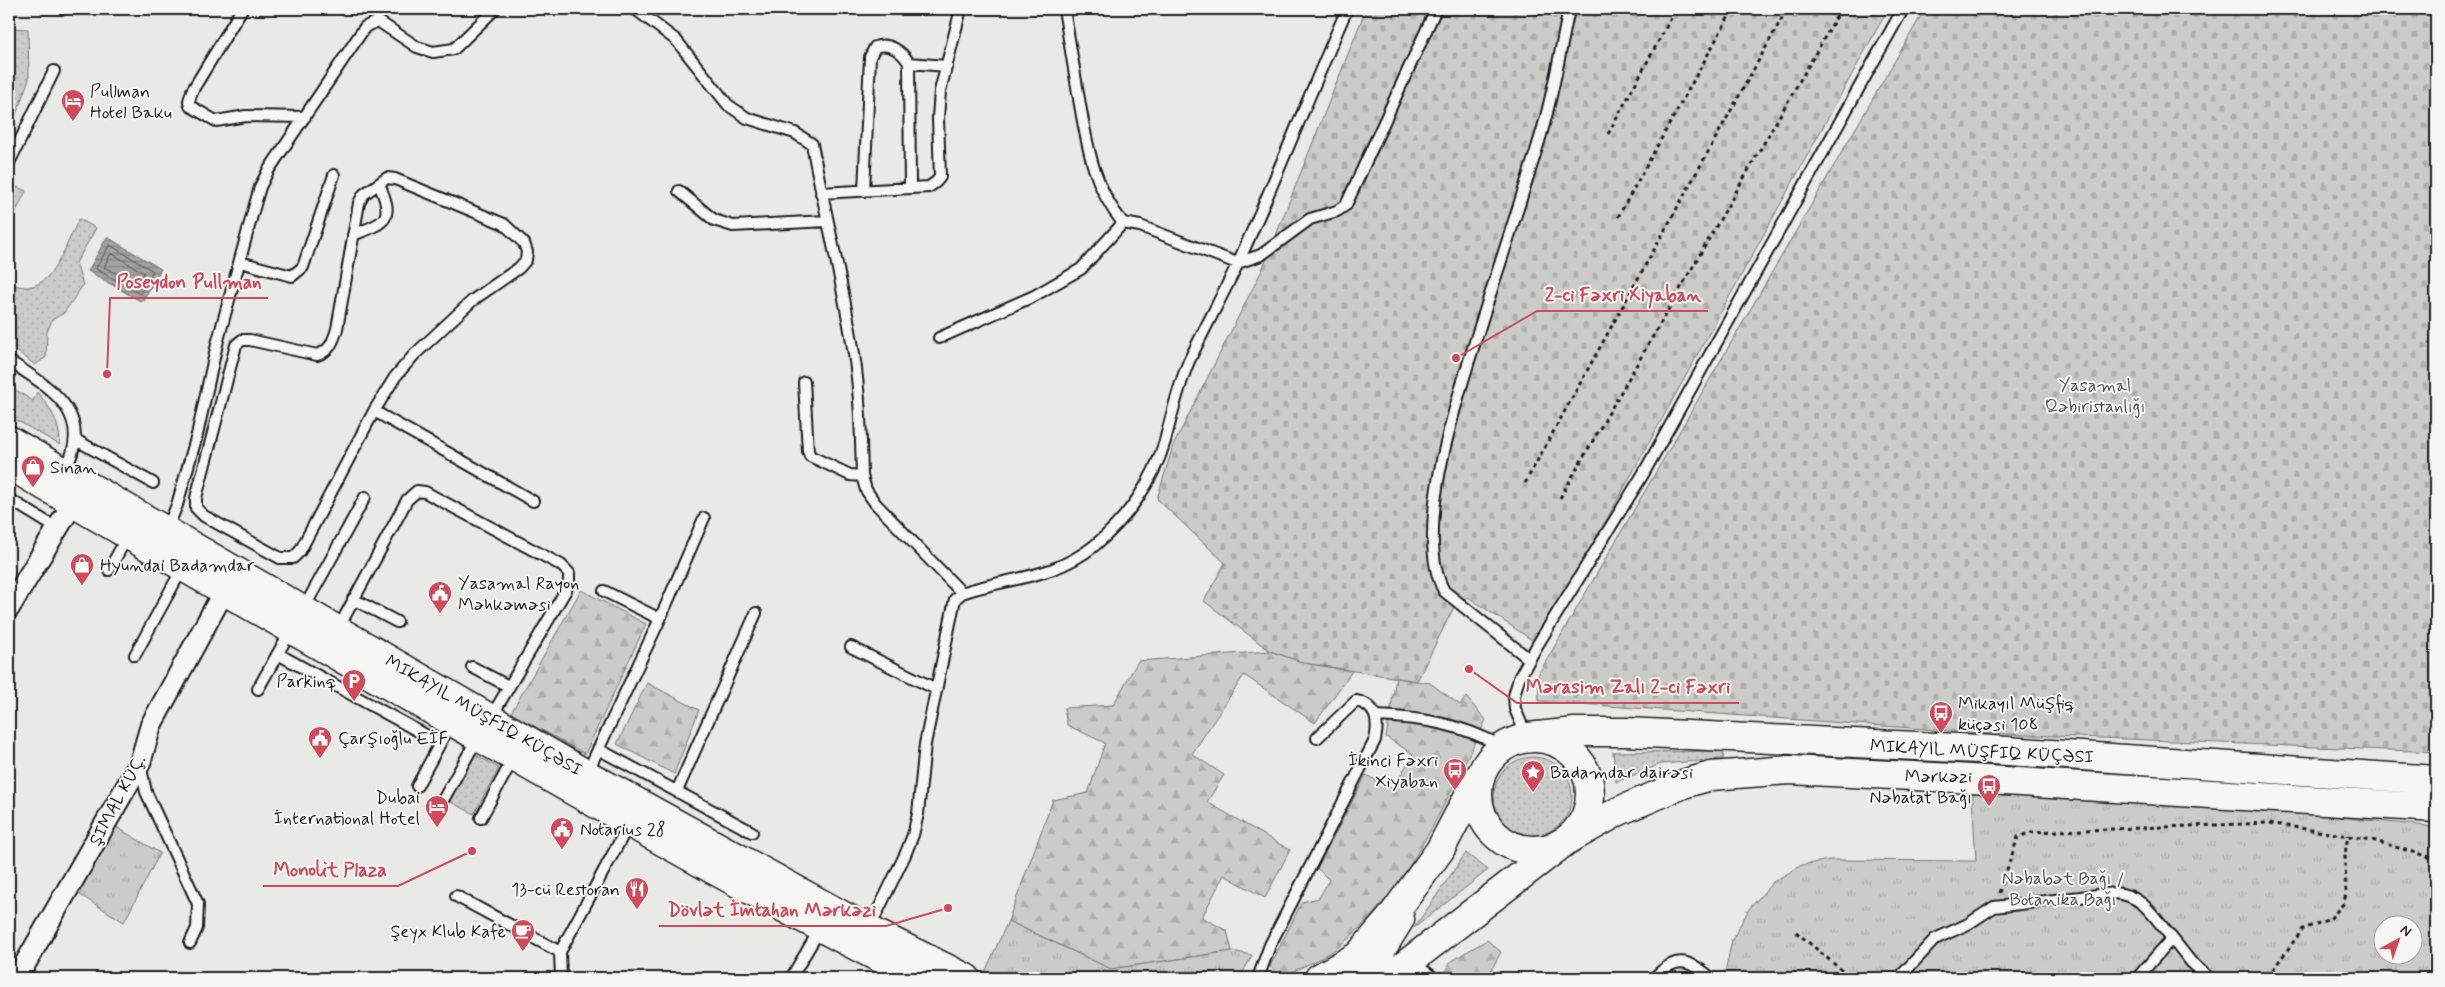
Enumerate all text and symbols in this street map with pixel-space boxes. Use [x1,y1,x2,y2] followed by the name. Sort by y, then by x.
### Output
[90,80,172,125] place label: Pullman Hotel Baku
[60,88,86,122] hotel icon: Pullman Hotel Baku
[110,264,268,298] callout: Poseydon Pullman
[117,270,262,295] text: Poseydon Pullman
[1537,277,1708,311] callout: 2-ci Fəxri Xiyaban
[1545,283,1701,309] text: 2-ci Fəxri Xiyaban
[2045,374,2145,419] park label: Yasamal Qəbiristanlığı
[20,454,46,488] shop icon: Sinan
[50,456,96,480] place label: Sinan
[69,552,95,586] shop icon: Hyundai Badamdar
[100,554,255,578] place label: Hyundai Badamdar
[458,572,579,617] place label: Yasamal Rayon Məhkəməsi
[427,580,453,614] public building icon: Yasamal Rayon Məhkəməsi
[380,649,587,782] street label: MIKAYIL MÜŞFIQ KÜÇƏSI
[341,668,367,702] parking icon: Parkinq
[1517,669,1739,703] callout: Mərasim Zalı 2-ci Fəxri
[277,670,336,694] place label: Parkinq
[1526,675,1730,700] text: Mərasim Zalı 2-ci Fəxri
[1958,692,2075,737] place label: Mikayıl Müşfiq küçəsi 108
[1928,700,1954,734] bus stop icon: Mikayıl Müşfiq küçəsi 108
[307,725,333,759] public building icon: Çarşıoğlu EİF
[338,727,448,751] place label: Çarşıoğlu EİF
[1869,734,2094,770] street label: MIKAYIL MÜŞFIQ KÜÇƏSI
[1348,749,1438,794] place label: İkinci Fəxri Xiyaban
[84,751,152,850] street label: ŞIMAL KÜÇ.
[1442,757,1468,791] bus stop icon: İkinci Fəxri Xiyaban
[1520,759,1546,793] place icon: Badamdar dairəsi
[1550,761,1693,785] place label: Badamdar dairəsi
[1870,765,1972,810] place label: Mərkəzi Nəbatat Bağı
[1976,773,2002,807] bus stop icon: Mərkəzi Nəbatat Bağı
[273,786,420,831] place label: Dubai İnternational Hotel
[424,794,450,828] hotel icon: Dubai İnternational Hotel
[549,816,575,850] public building icon: Notarius 28
[580,818,666,842] place label: Notarius 28
[263,852,398,886] callout: Monolit Plaza
[273,858,387,883] text: Monolit Plaza
[2002,867,2124,912] park label: Nəbabət Bağı / Botanika Bağı
[624,876,650,910] restaurant icon: 13-cü Restoran
[511,878,620,902] place label: 13-cü Restoran
[659,892,886,926] callout: Dövlət İmtahan Mərkəzi
[668,898,876,923] text: Dövlət İmtahan Mərkəzi
[2372,914,2422,964] north arrow
[510,918,536,952] cafe icon: Şeyx Klub Kafe
[390,920,506,944] place label: Şeyx Klub Kafe
[2396,921,2415,941] text: N

